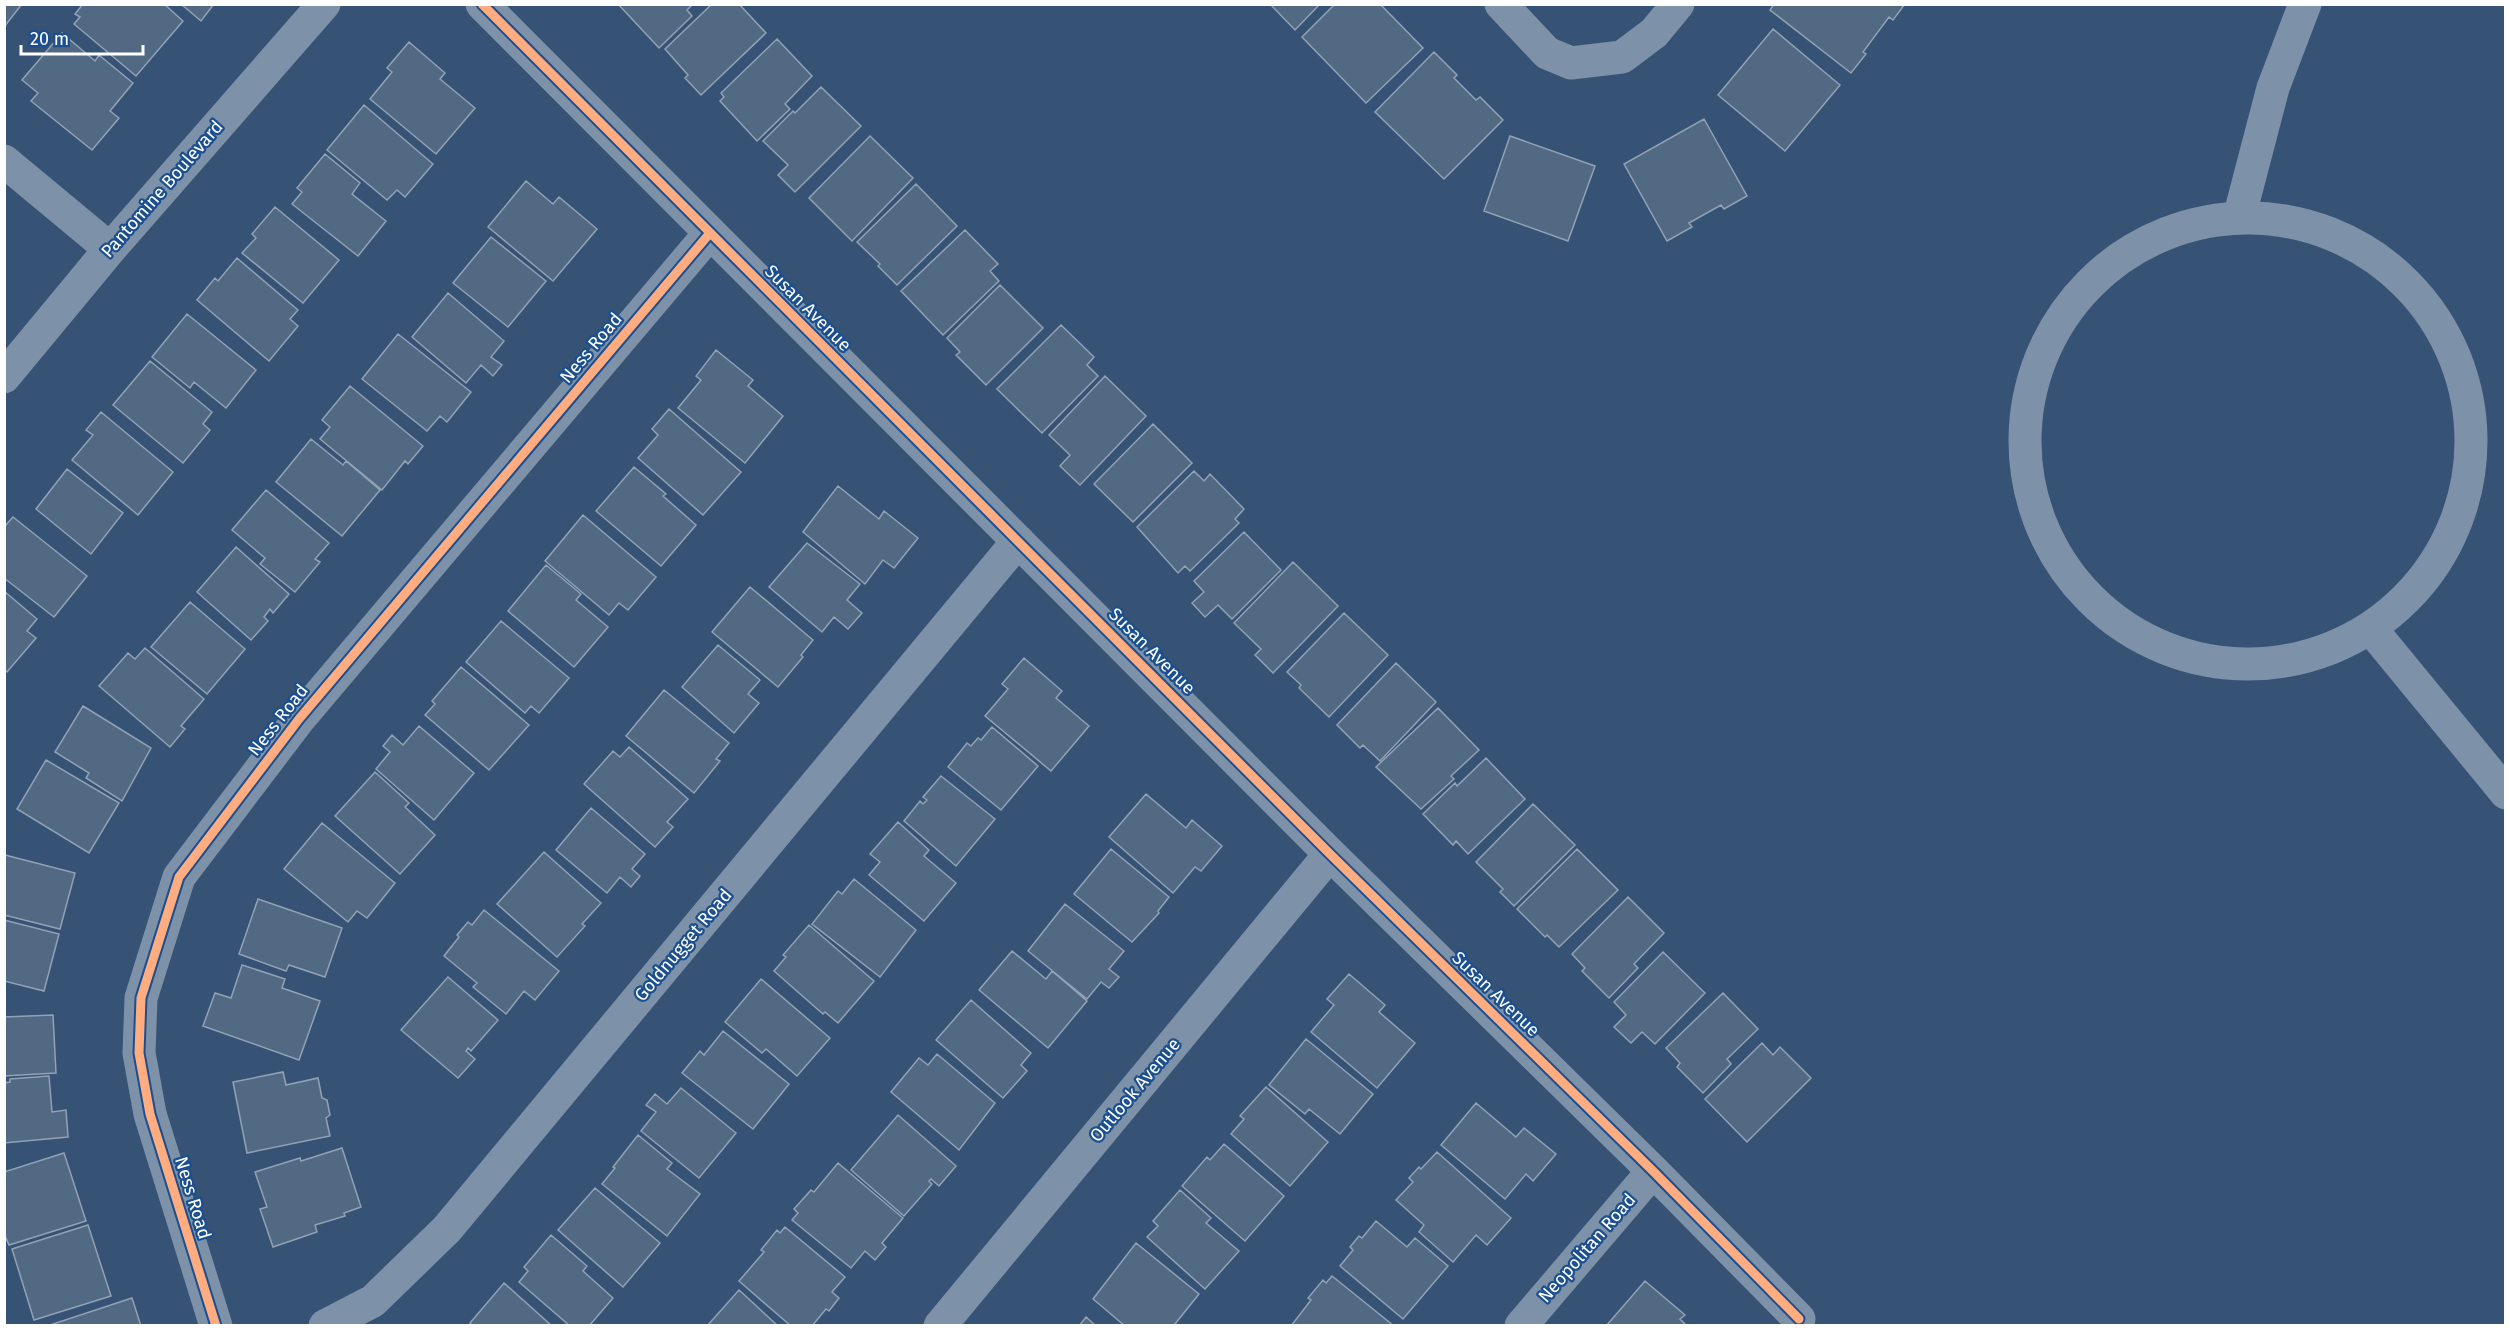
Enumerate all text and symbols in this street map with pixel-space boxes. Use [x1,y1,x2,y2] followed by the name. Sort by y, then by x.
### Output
[21,18,142,56] scale bar
[30,28,69,50] text: 20 m
[96,116,228,262] street label: Pantomine Boulevard
[760,260,856,356] street label: Susan Avenue
[555,308,627,388] street label: Ness Road
[1104,603,1200,699] street label: Susan Avenue
[243,680,313,760] street label: Ness Road
[630,884,736,1006] street label: Goldnugget Road
[1448,947,1544,1041] street label: Susan Avenue
[1085,1033,1185,1147] street label: Outlook Avenue
[170,1154,216,1242] street label: Ness Road
[1534,1189,1640,1307] street label: Neopolitan Road

